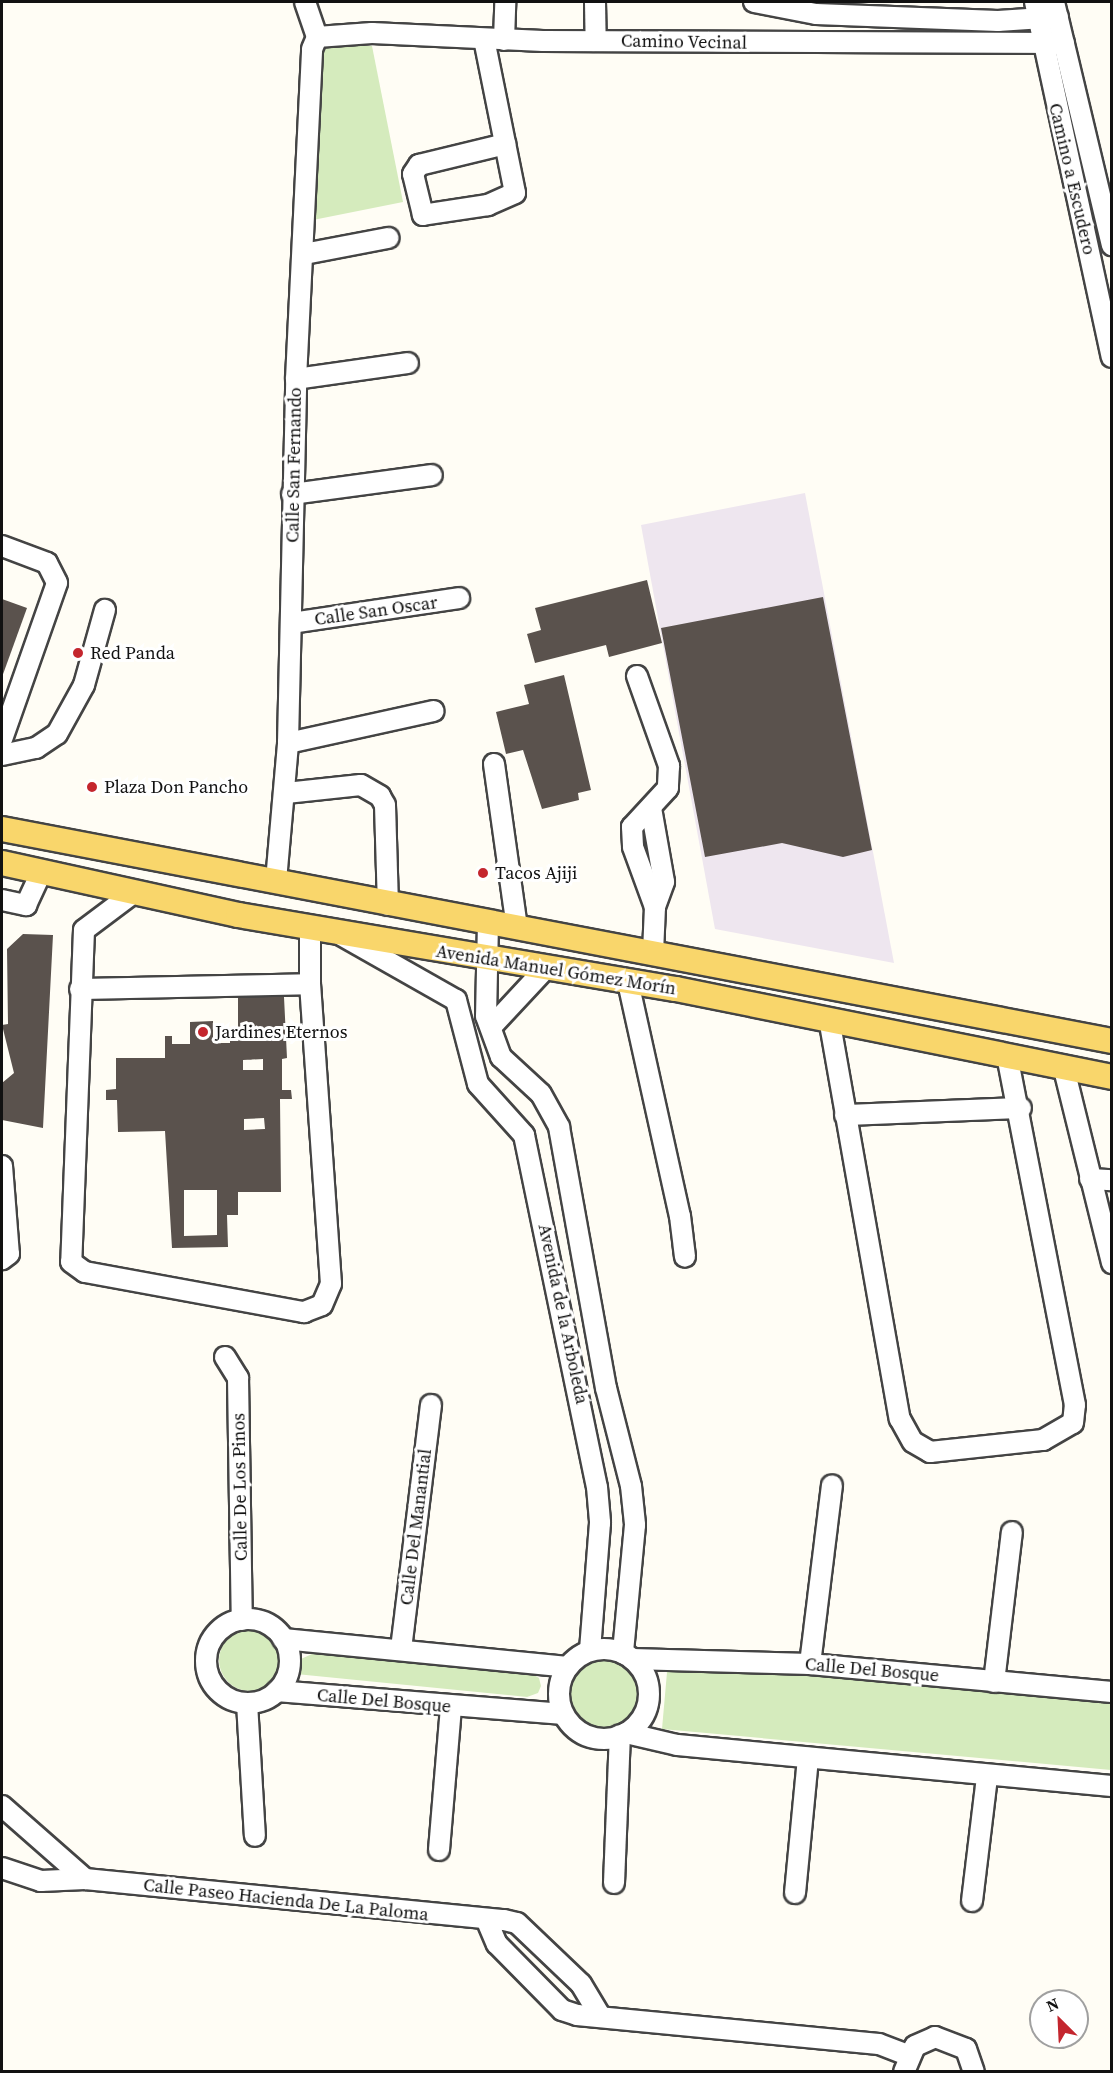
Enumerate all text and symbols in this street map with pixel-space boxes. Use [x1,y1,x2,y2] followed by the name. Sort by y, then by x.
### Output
[621,30,747,54] street label: Camino Vecinal
[1044,101,1100,257] street label: Camino a Escudero
[282,387,306,543] street label: Calle San Fernando
[313,592,439,630] street label: Calle San Oscar
[90,642,175,664] place label: Red Panda
[71,646,85,660] marker: Red Panda
[104,776,248,798] place label: Plaza Don Pancho
[85,780,99,794] marker: Plaza Don Pancho
[495,862,577,884] place label: Tacos Ajiji
[476,866,490,880] marker: Tacos Ajiji
[434,940,678,1000] street label: Avenida Manuel Gómez Morín
[215,1021,348,1043] place label: Jardines Eternos
[196,1025,210,1039] marker: Jardines Eternos
[533,1222,593,1406] street label: Avenida de la Arboleda
[228,1413,252,1561] street label: Calle De Los Pinos
[396,1448,436,1606] street label: Calle Del Manantial
[804,1653,940,1687] street label: Calle Del Bosque
[316,1684,452,1718] street label: Calle Del Bosque
[142,1874,430,1926] street label: Calle Paseo Hacienda De La Paloma
[1029,1989,1089,2049] north arrow
[1043,1992,1062,2017] text: N

